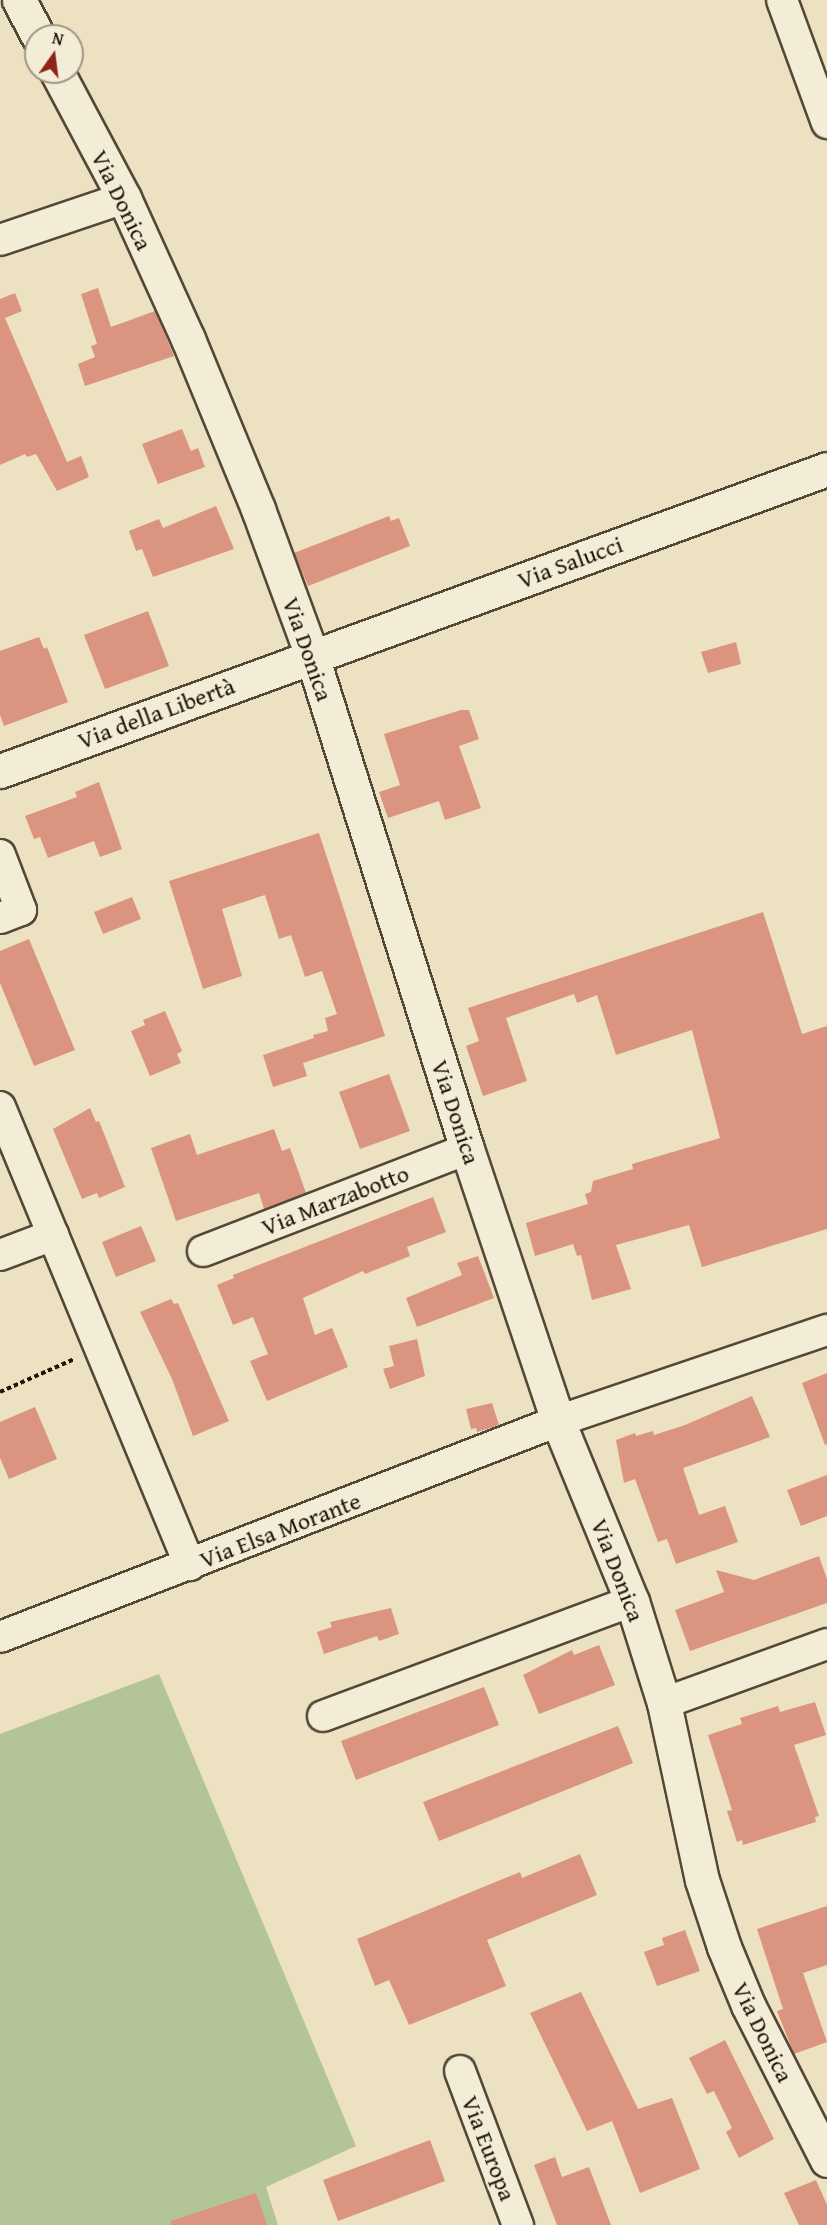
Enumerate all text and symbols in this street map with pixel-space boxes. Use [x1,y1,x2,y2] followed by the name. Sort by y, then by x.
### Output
[24,24,84,84] north arrow
[50,26,66,51] text: N
[85,145,159,255] street label: Via Donica
[513,530,627,594] street label: Via Salucci
[277,593,339,705] street label: Via Donica
[74,671,238,755] street label: Via della Libertà
[426,1056,486,1168] street label: Via Donica
[257,1159,413,1241] street label: Via Marzabotto
[195,1486,365,1574] street label: Via Elsa Morante
[585,1514,651,1626] street label: Via Donica
[726,1977,800,2087] street label: Via Donica
[456,2091,522,2205] street label: Via Europa

